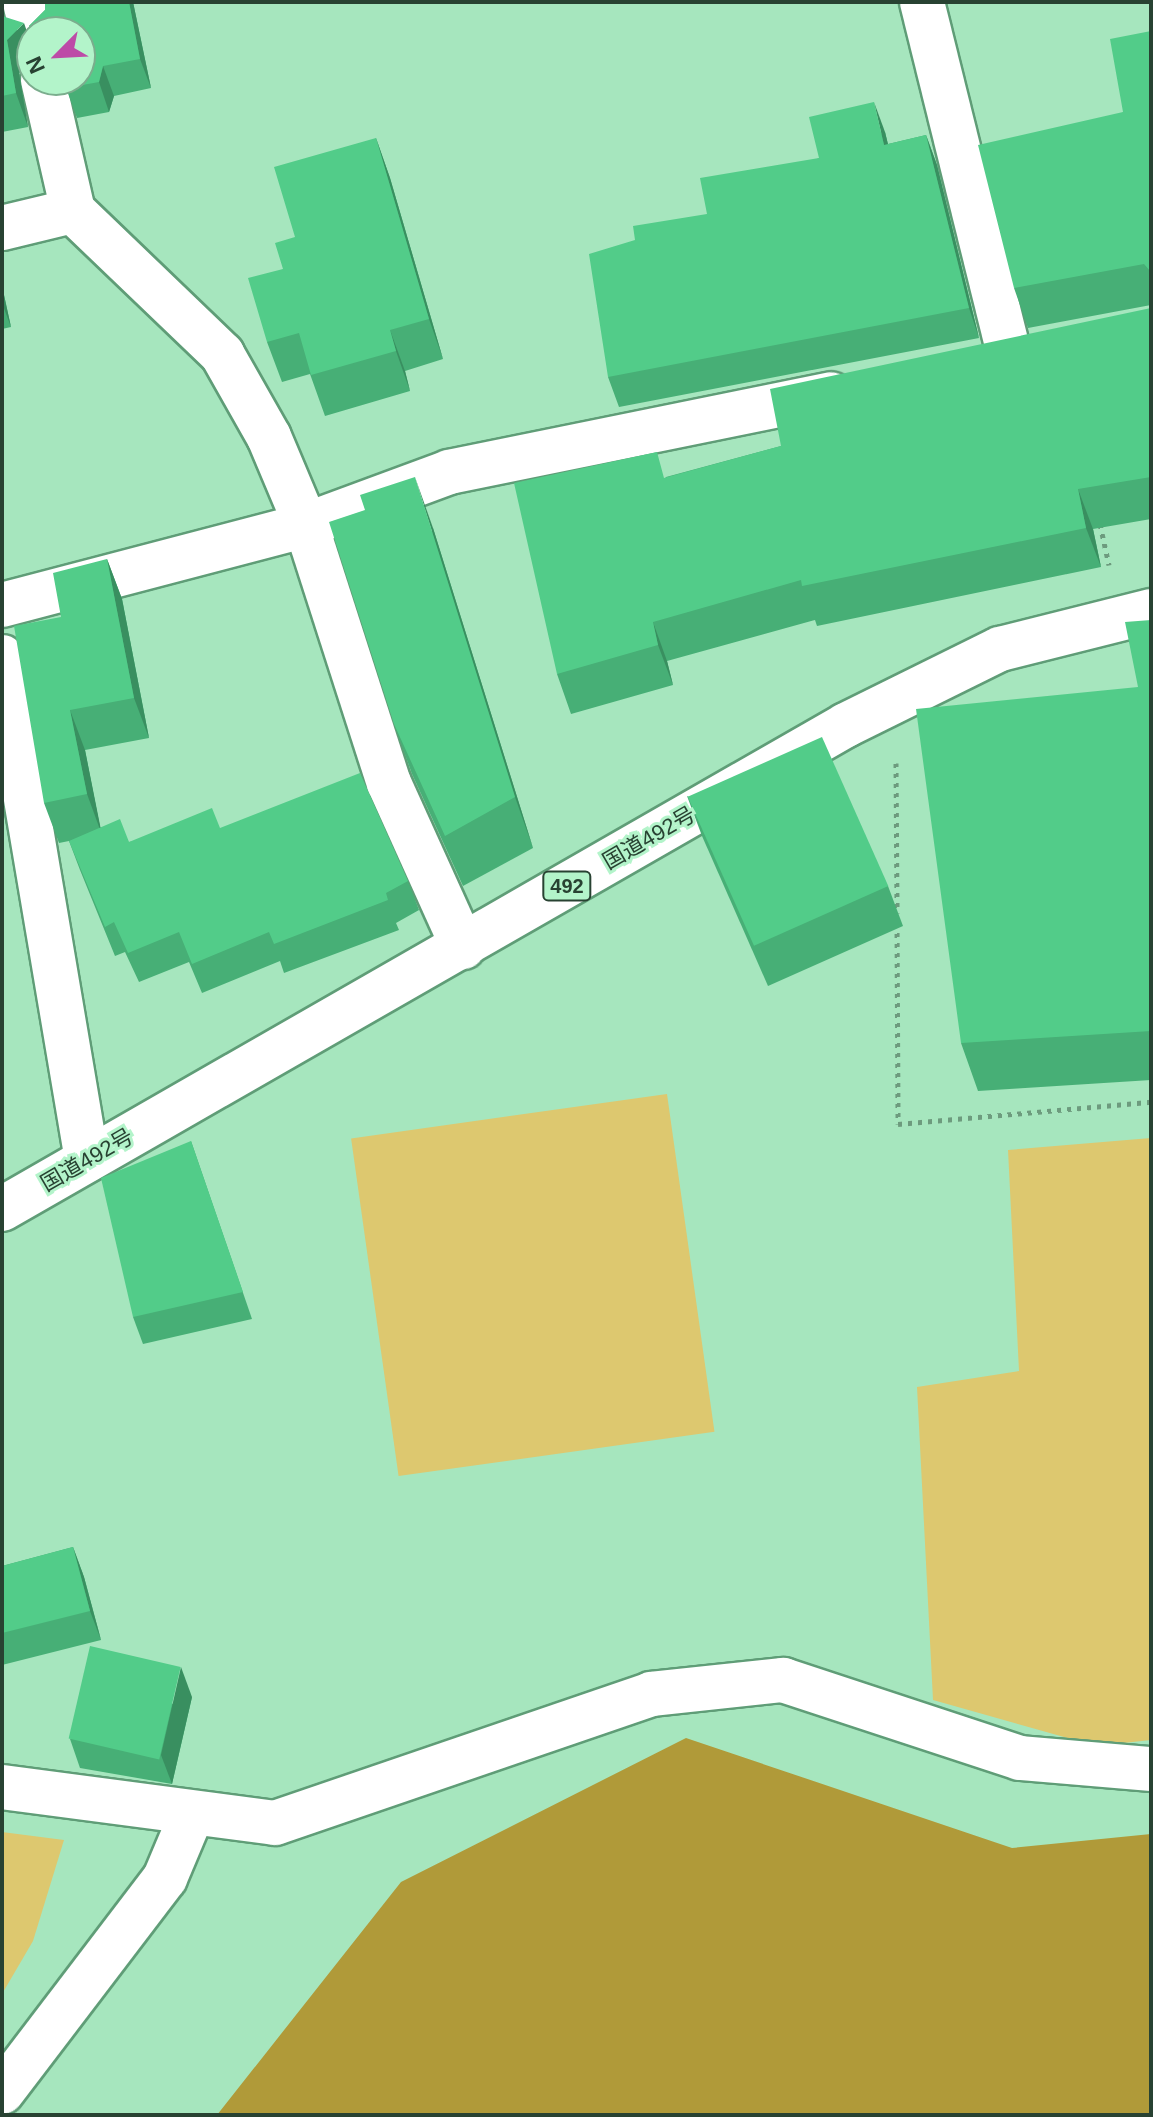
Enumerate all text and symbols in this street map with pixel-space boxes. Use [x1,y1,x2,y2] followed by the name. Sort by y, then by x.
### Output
[16,16,96,96] north arrow
[21,53,50,78] text: N
[598,801,700,875] street label: 国道492号
[541,870,593,902] road number: 492
[36,1123,138,1197] street label: 国道492号

